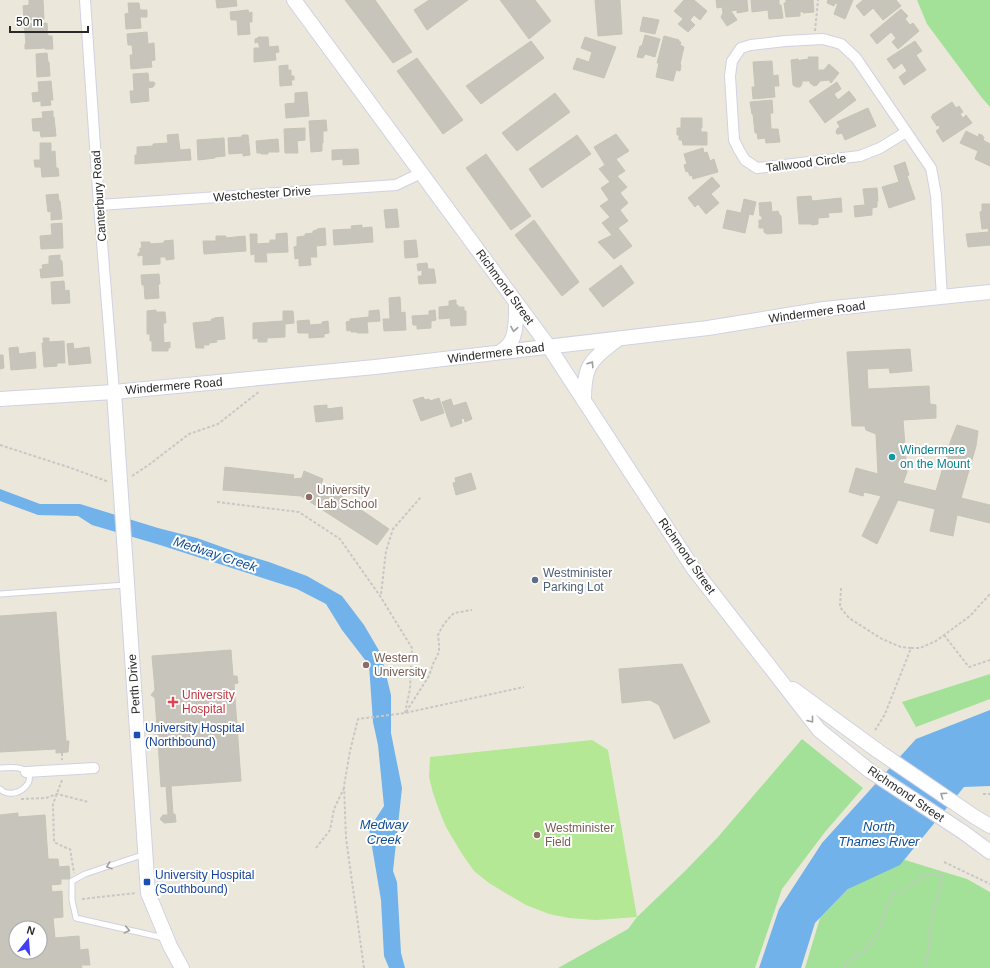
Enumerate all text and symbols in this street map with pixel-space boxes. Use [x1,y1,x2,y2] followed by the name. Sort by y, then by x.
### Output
[10,8,88,34] scale bar
[16,15,43,29] text: 50 m
[89,150,109,242] street label: Canterbury Road
[765,151,847,175] street label: Tallwood Circle
[213,184,312,204] street label: Westchester Drive
[473,247,537,328] street label: Richmond Street
[768,298,866,326] street label: Windermere Road
[510,326,519,333] one-way arrow
[447,340,545,366] street label: Windermere Road
[586,362,593,369] one-way arrow
[125,375,223,397] street label: Windermere Road
[900,443,971,471] place label: Windermere on the Mount
[887,452,897,462] marker: Windermere on the Mount
[317,483,377,511] place label: University Lab School
[304,492,314,502] marker: University Lab School
[656,515,719,597] street label: Richmond Street
[171,533,260,575] water label: Medway Creek
[543,566,612,594] place label: Westminister Parking Lot
[530,575,540,585] marker: Westminister Parking Lot
[374,651,427,679] place label: Western University
[125,653,143,714] street label: Perth Drive
[361,660,371,670] marker: Western University
[182,688,235,716] place label: University Hospital
[167,696,179,708] marker: University Hospital
[806,715,813,722] one-way arrow
[145,721,244,749] place label: University Hospital (Northbound)
[132,730,142,740] marker: University Hospital (Northbound)
[865,763,948,825] street label: Richmond Street
[940,792,947,800] one-way arrow
[360,817,410,847] water label: Medway Creek
[839,819,920,849] water label: North Thames River
[545,821,614,849] place label: Westminister Field
[532,830,542,840] marker: Westminister Field
[105,861,112,870] one-way arrow
[155,868,254,896] place label: University Hospital (Southbound)
[142,877,152,887] marker: University Hospital (Southbound)
[8,920,48,960] north arrow
[25,924,37,937] text: N
[124,925,130,933] one-way arrow

